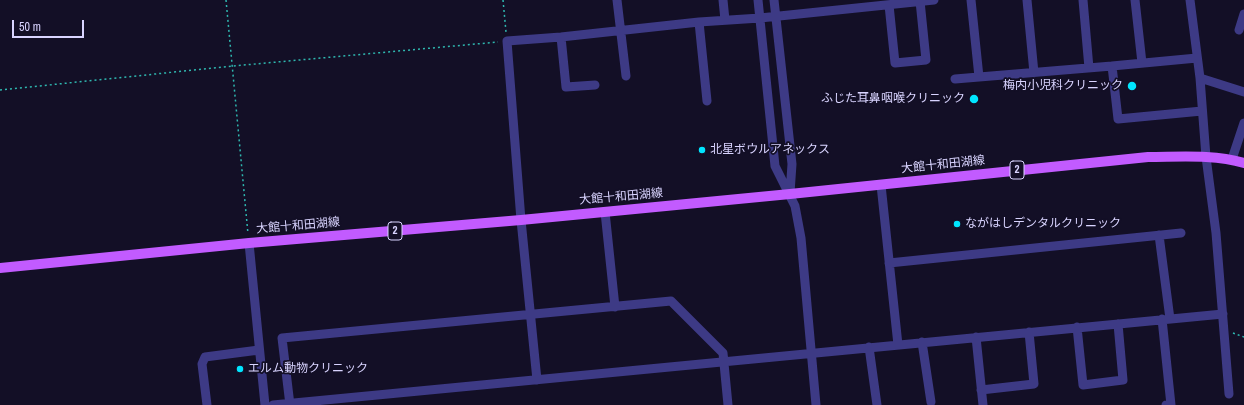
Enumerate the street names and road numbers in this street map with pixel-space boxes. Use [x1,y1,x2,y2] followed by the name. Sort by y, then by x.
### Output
[900,153,986,177] street label: 大館十和田湖線
[1010,161,1024,179] road number: 2
[579,186,663,208] street label: 大館十和田湖線
[256,215,340,237] street label: 大館十和田湖線
[388,222,402,240] road number: 2

